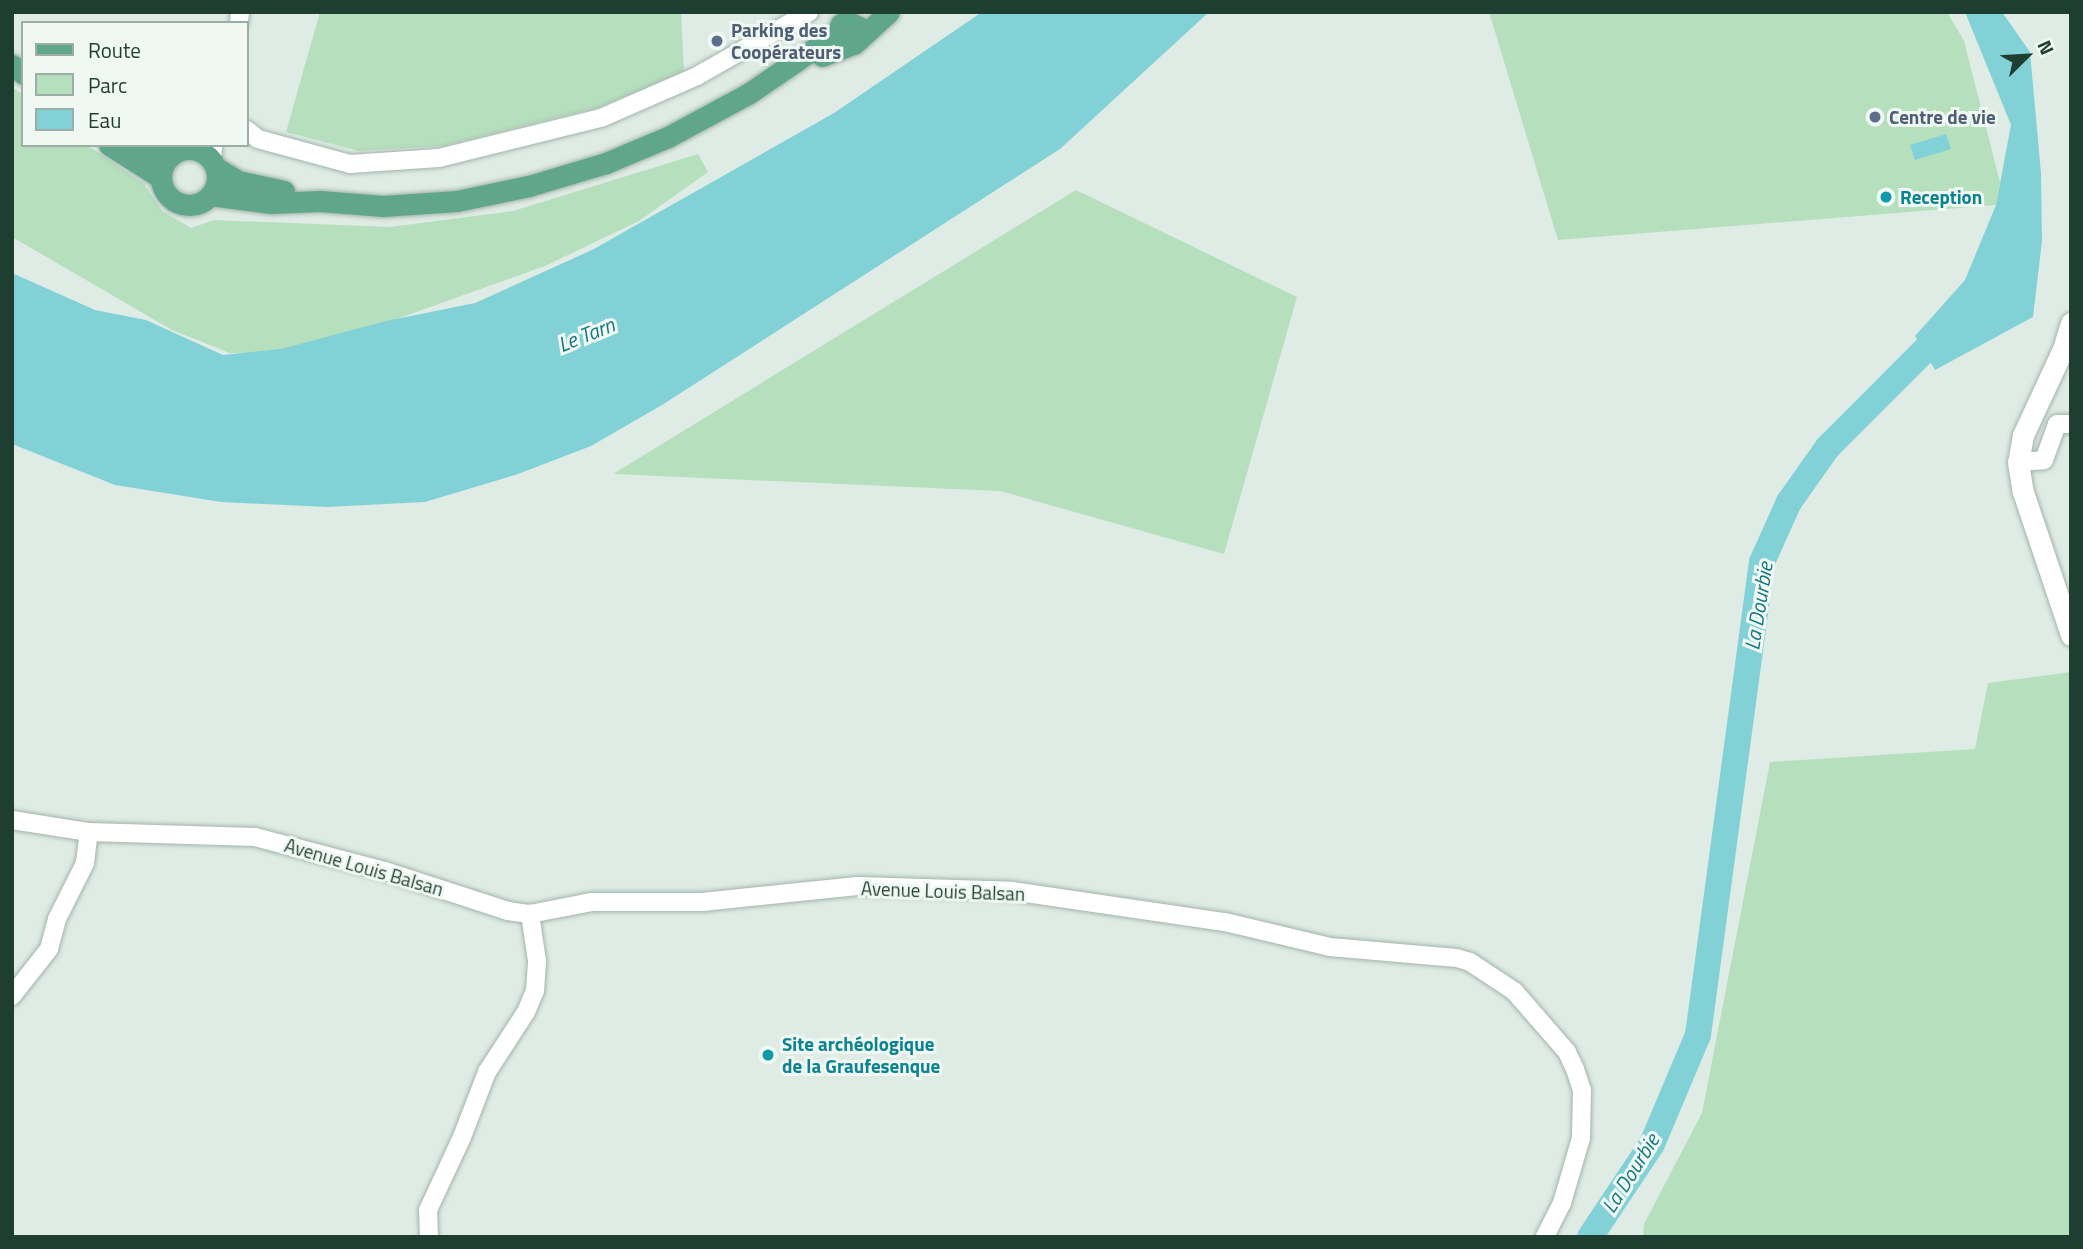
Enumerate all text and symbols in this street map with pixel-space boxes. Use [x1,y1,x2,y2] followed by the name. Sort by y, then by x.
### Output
[731,19,841,63] place label: Parking des Coopérateurs
[21,21,248,147] legend
[1992,21,2062,91] north arrow
[709,33,725,49] marker: Parking des Coopérateurs
[88,34,141,66] text: Route
[2031,35,2063,59] text: N
[88,69,127,101] text: Parc
[88,104,121,136] text: Eau
[1889,106,1996,128] place label: Centre de vie
[1867,109,1883,125] marker: Centre de vie
[1900,186,1982,208] place label: Reception
[1878,189,1894,205] marker: Reception
[554,311,618,357] water label: Le Tarn
[1739,560,1777,652] water label: La Dourbie
[282,833,446,901] street label: Avenue Louis Balsan
[861,877,1025,905] street label: Avenue Louis Balsan
[782,1033,940,1077] place label: Site archéologique de la Graufesenque
[760,1047,776,1063] marker: Site archéologique de la Graufesenque
[1596,1129,1664,1217] water label: La Dourbie

